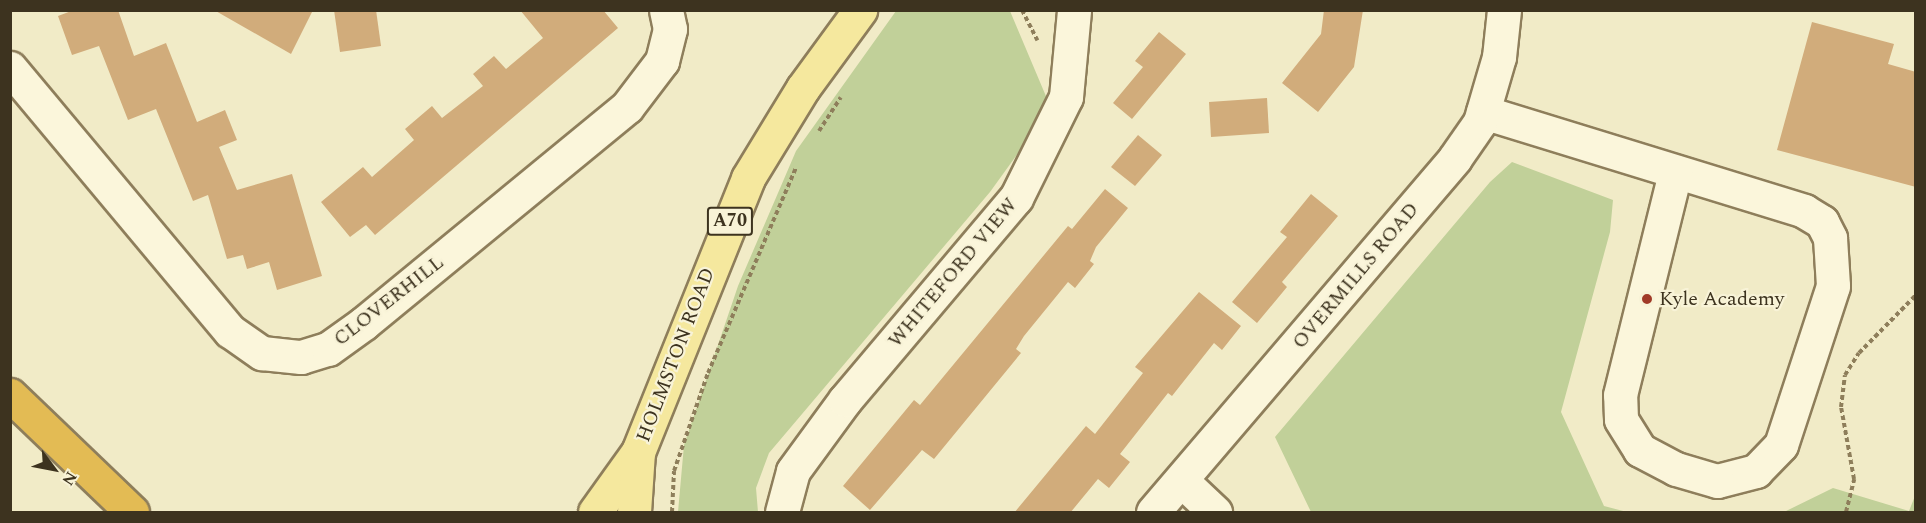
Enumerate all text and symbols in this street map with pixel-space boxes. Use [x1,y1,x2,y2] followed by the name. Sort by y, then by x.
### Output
[884,193,1022,353] street label: WHITEFORD VIEW
[1288,198,1424,354] street label: OVERMILLS ROAD
[706,206,754,236] road number: A70
[329,251,449,351] street label: CLOVERHILL
[632,265,720,445] street label: HOLMSTON ROAD
[1659,287,1784,311] place label: Kyle Academy
[1640,292,1654,306] marker: Kyle Academy
[24,439,84,499] north arrow
[56,467,83,490] text: N

